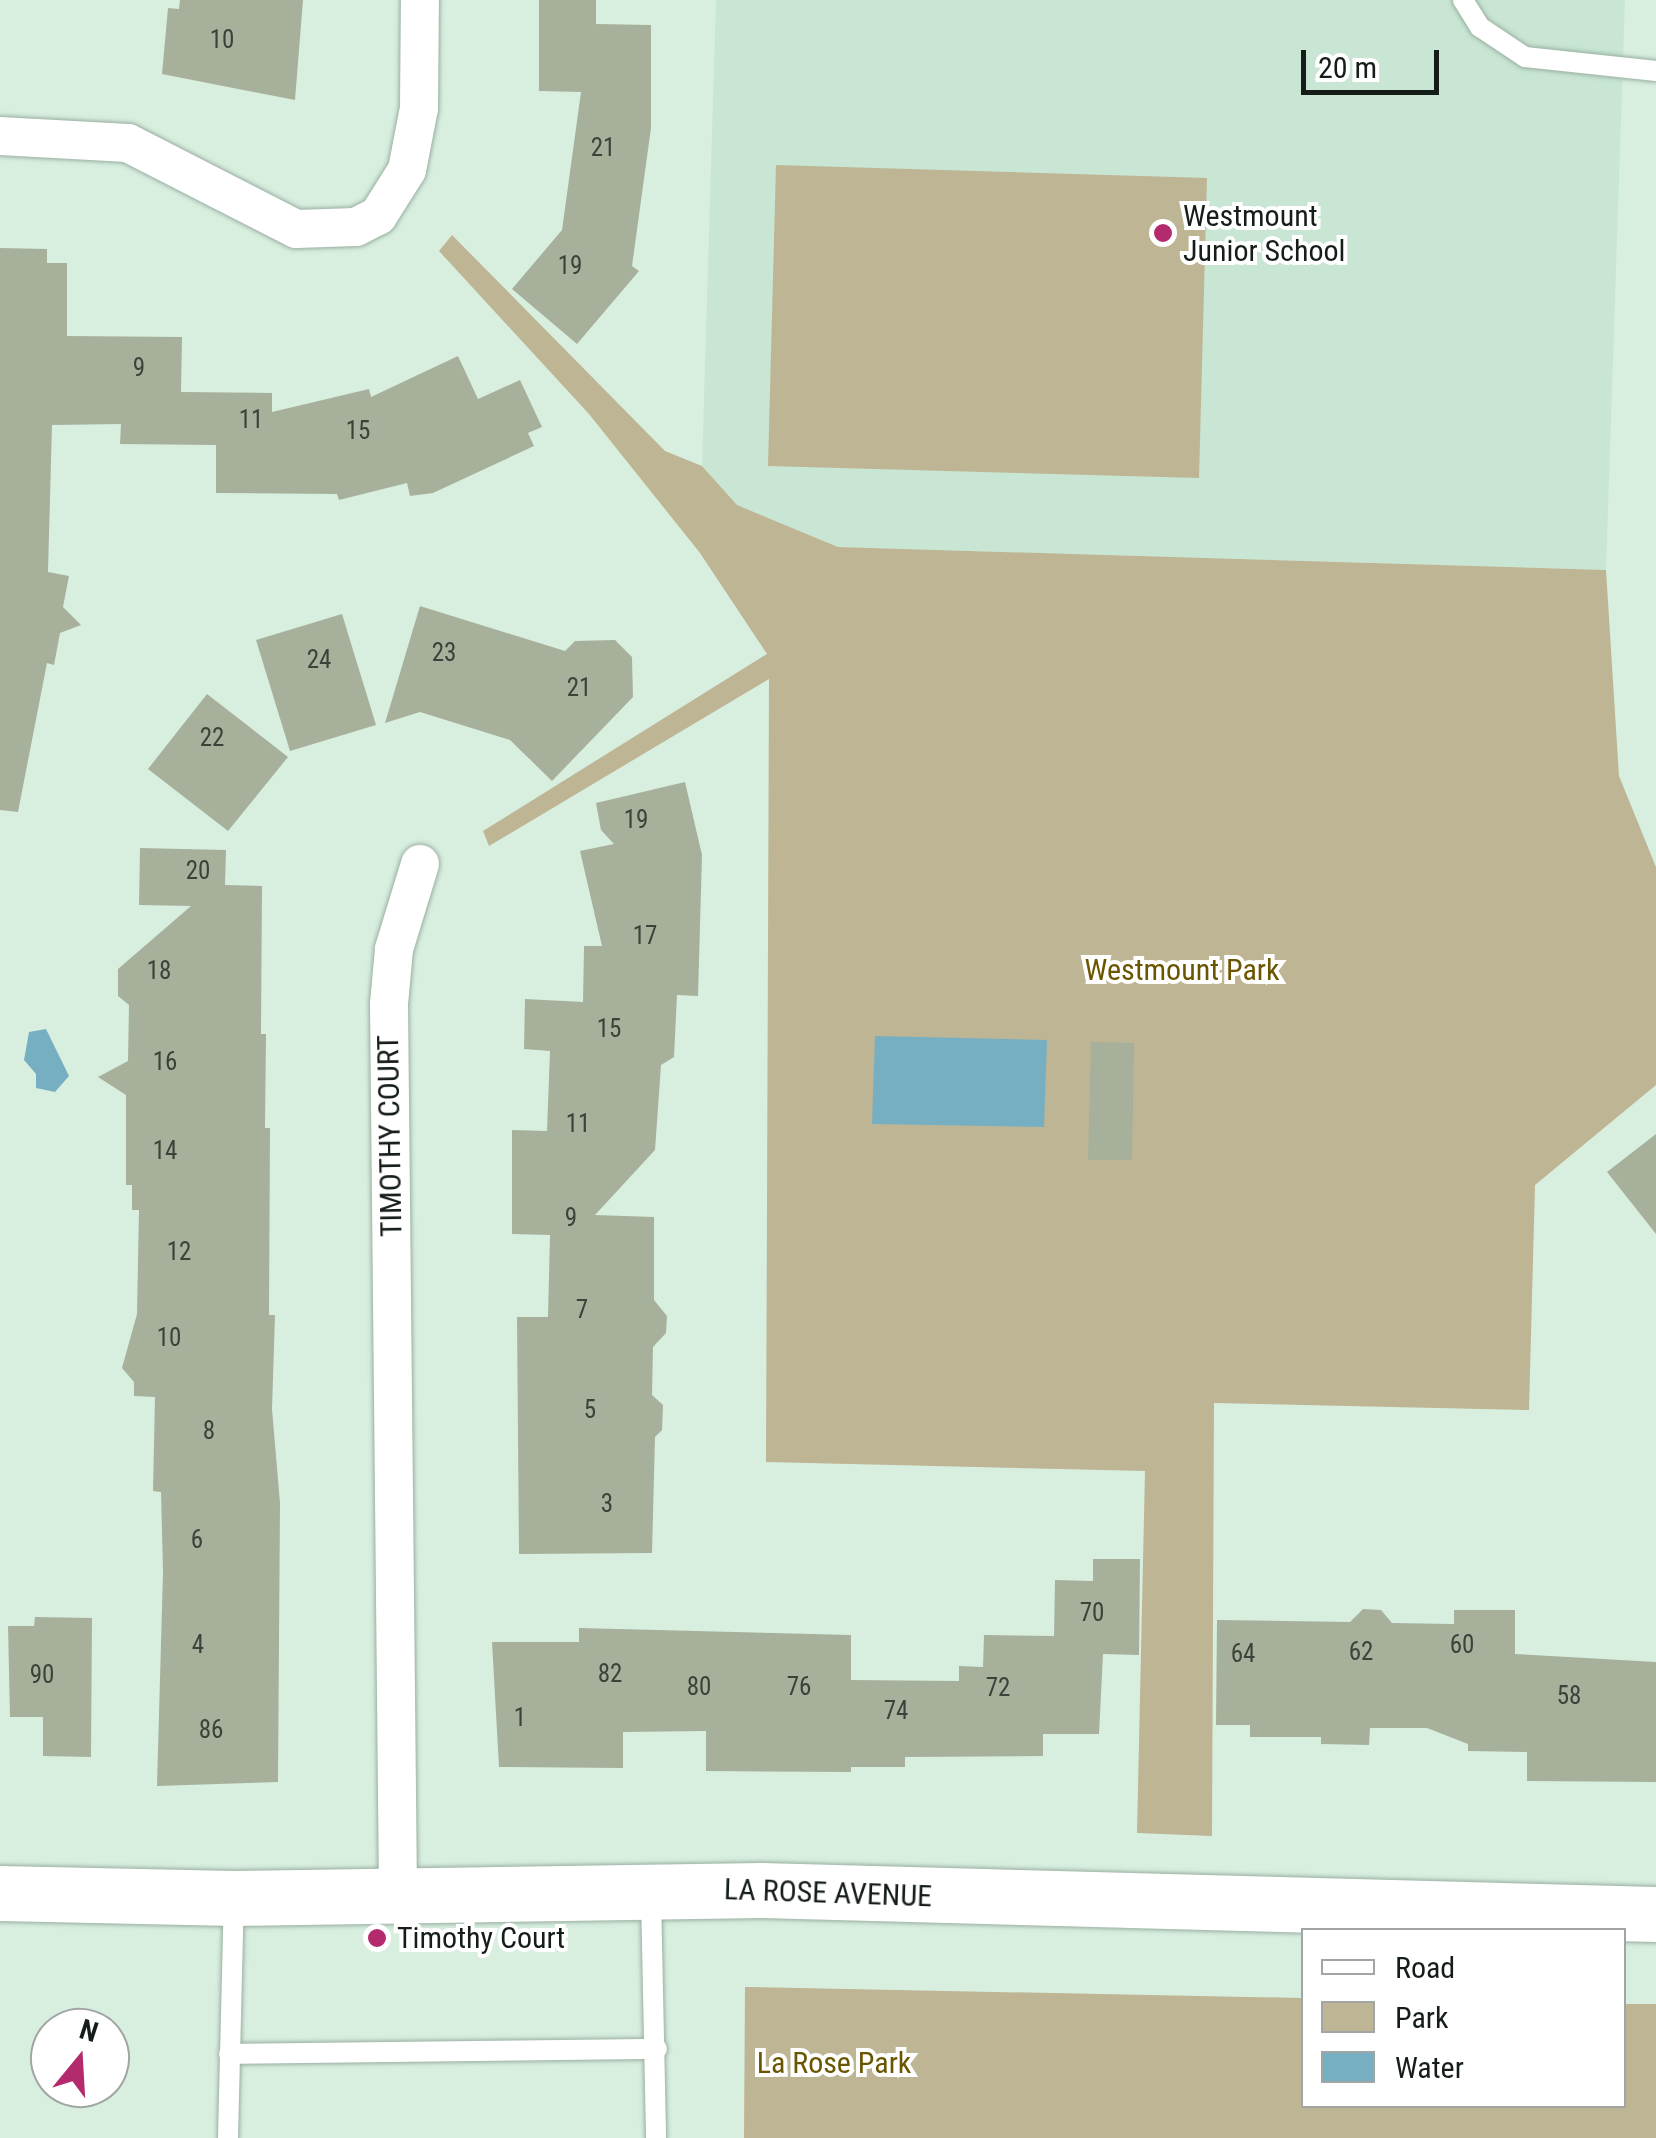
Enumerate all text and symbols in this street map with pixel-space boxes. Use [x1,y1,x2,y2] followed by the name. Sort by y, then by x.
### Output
[210,25,234,55] house number: 10
[1306,30,1444,92] scale bar
[1318,50,1377,85] text: 20 m
[591,133,615,163] house number: 21
[1183,198,1345,268] place label: Westmount Junior School
[1152,222,1174,244] marker: Westmount Junior School
[558,251,582,281] house number: 19
[133,353,145,383] house number: 9
[239,405,263,435] house number: 11
[346,416,370,446] house number: 15
[432,638,456,668] house number: 23
[307,645,331,675] house number: 24
[567,673,591,703] house number: 21
[200,723,224,753] house number: 22
[624,805,648,835] house number: 19
[186,856,210,886] house number: 20
[633,921,657,951] house number: 17
[1085,952,1279,988] park label: Westmount Park
[147,956,171,986] house number: 18
[597,1014,621,1044] house number: 15
[370,1035,410,1237] street label: TIMOTHY COURT
[153,1047,177,1077] house number: 16
[566,1109,590,1139] house number: 11
[153,1136,177,1166] house number: 14
[565,1203,577,1233] house number: 9
[167,1237,191,1267] house number: 12
[576,1295,588,1325] house number: 7
[157,1323,181,1353] house number: 10
[584,1395,596,1425] house number: 5
[203,1416,215,1446] house number: 8
[601,1489,613,1519] house number: 3
[191,1525,203,1555] house number: 6
[1080,1598,1104,1628] house number: 70
[192,1630,204,1660] house number: 4
[1450,1630,1474,1660] house number: 60
[1349,1637,1373,1667] house number: 62
[1231,1639,1255,1669] house number: 64
[598,1659,622,1689] house number: 82
[30,1660,54,1690] house number: 90
[687,1672,711,1702] house number: 80
[787,1672,811,1702] house number: 76
[986,1673,1010,1703] house number: 72
[1557,1681,1581,1711] house number: 58
[884,1696,908,1726] house number: 74
[514,1703,526,1733] house number: 1
[199,1715,223,1745] house number: 86
[723,1871,933,1915] street label: LA ROSE AVENUE
[397,1920,565,1956] place label: Timothy Court
[366,1927,388,1949] marker: Timothy Court
[1301,1928,1626,2108] legend
[1395,1950,1455,1985] text: Road
[1395,2000,1449,2035] text: Park
[30,2008,130,2108] north arrow
[76,2013,102,2049] text: N
[757,2045,911,2081] park label: La Rose Park
[1395,2050,1464,2085] text: Water

